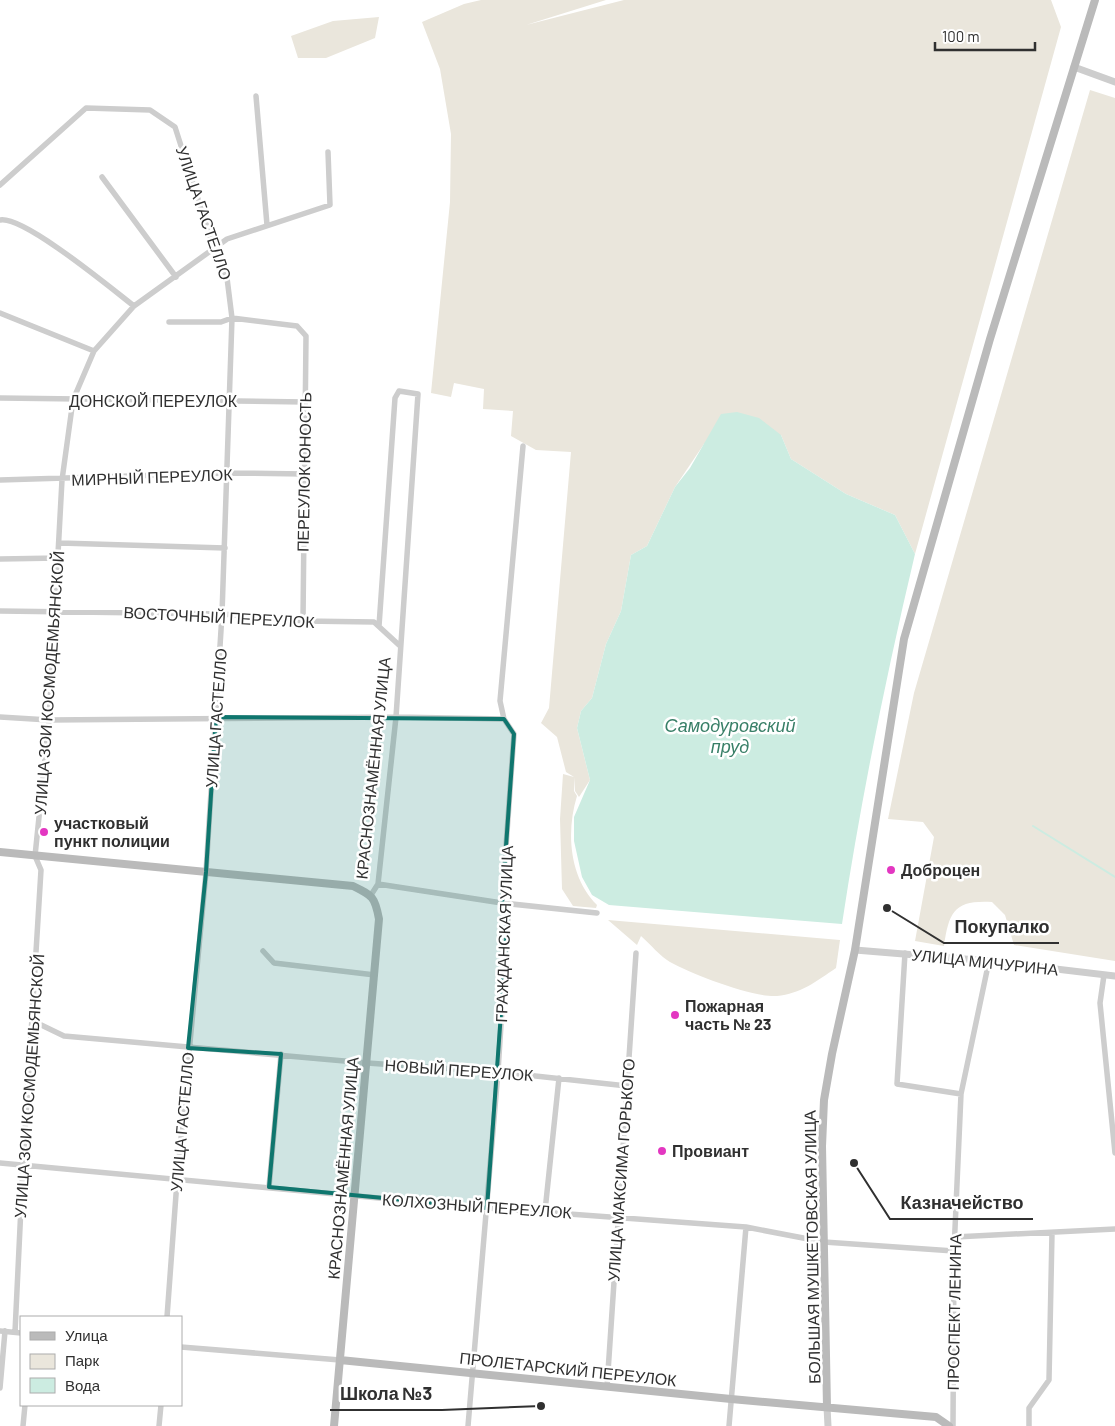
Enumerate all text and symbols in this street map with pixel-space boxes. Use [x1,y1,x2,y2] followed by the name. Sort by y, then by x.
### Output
[935,20,1035,52] scale bar
[942,27,980,45] text: 100 m
[173,143,236,282] street label: УЛИЦА ГАСТЕЛЛО
[69,391,238,410] street label: ДОНСКОЙ ПЕРЕУЛОК
[293,392,314,552] street label: ПЕРЕУЛОК ЮНОСТЬ
[71,464,234,489] street label: МИРНЫЙ ПЕРЕУЛОК
[30,550,67,816] street label: УЛИЦА ЗОИ КОСМОДЕМЬЯНСКОЙ
[123,602,316,631] street label: ВОСТОЧНЫЙ ПЕРЕУЛОК
[201,647,230,789] street label: УЛИЦА ГАСТЕЛЛО
[351,656,394,880] street label: КРАСНОЗНАМЁННАЯ УЛИЦА
[665,714,795,757] water label: Самодуровский пруд
[54,813,170,850] place label: участковый пункт полиции
[38,826,50,838] marker: участковый пункт полиции
[491,845,516,1023] street label: ГРАЖДАНСКАЯ УЛИЦА
[901,860,980,879] place label: Доброцен
[885,864,897,876] marker: Доброцен
[944,910,1059,943] callout: Покупалко
[954,915,1050,937] text: Покупалко
[911,944,1060,979] street label: УЛИЦА МИЧУРИНА
[10,953,47,1219] street label: УЛИЦА ЗОИ КОСМОДЕМЬЯНСКОЙ
[685,996,771,1033] place label: Пожарная часть № 23
[669,1009,681,1021] marker: Пожарная часть № 23
[166,1051,197,1193] street label: УЛИЦА ГАСТЕЛЛО
[384,1055,535,1084] street label: НОВЫЙ ПЕРЕУЛОК
[323,1056,362,1280] street label: КРАСНОЗНАМЁННАЯ УЛИЦА
[603,1058,638,1282] street label: УЛИЦА МАКСИМА ГОРЬКОГО
[800,1110,823,1384] street label: БОЛЬШАЯ МУШКЕТОВСКАЯ УЛИЦА
[672,1141,749,1160] place label: Провиант
[656,1145,668,1157] marker: Провиант
[890,1186,1033,1219] callout: Казначейство
[382,1189,573,1222] street label: КОЛХОЗНЫЙ ПЕРЕУЛОК
[901,1191,1024,1213] text: Казначейство
[943,1233,964,1391] street label: ПРОСПЕКТ ЛЕНИНА
[20,1316,182,1406] legend
[65,1326,108,1344] text: Улица
[459,1348,678,1389] street label: ПРОЛЕТАРСКИЙ ПЕРЕУЛОК
[65,1351,99,1369] text: Парк
[65,1376,101,1394] text: Вода
[330,1377,442,1410] callout: Школа №3
[340,1382,432,1404] text: Школа №3

